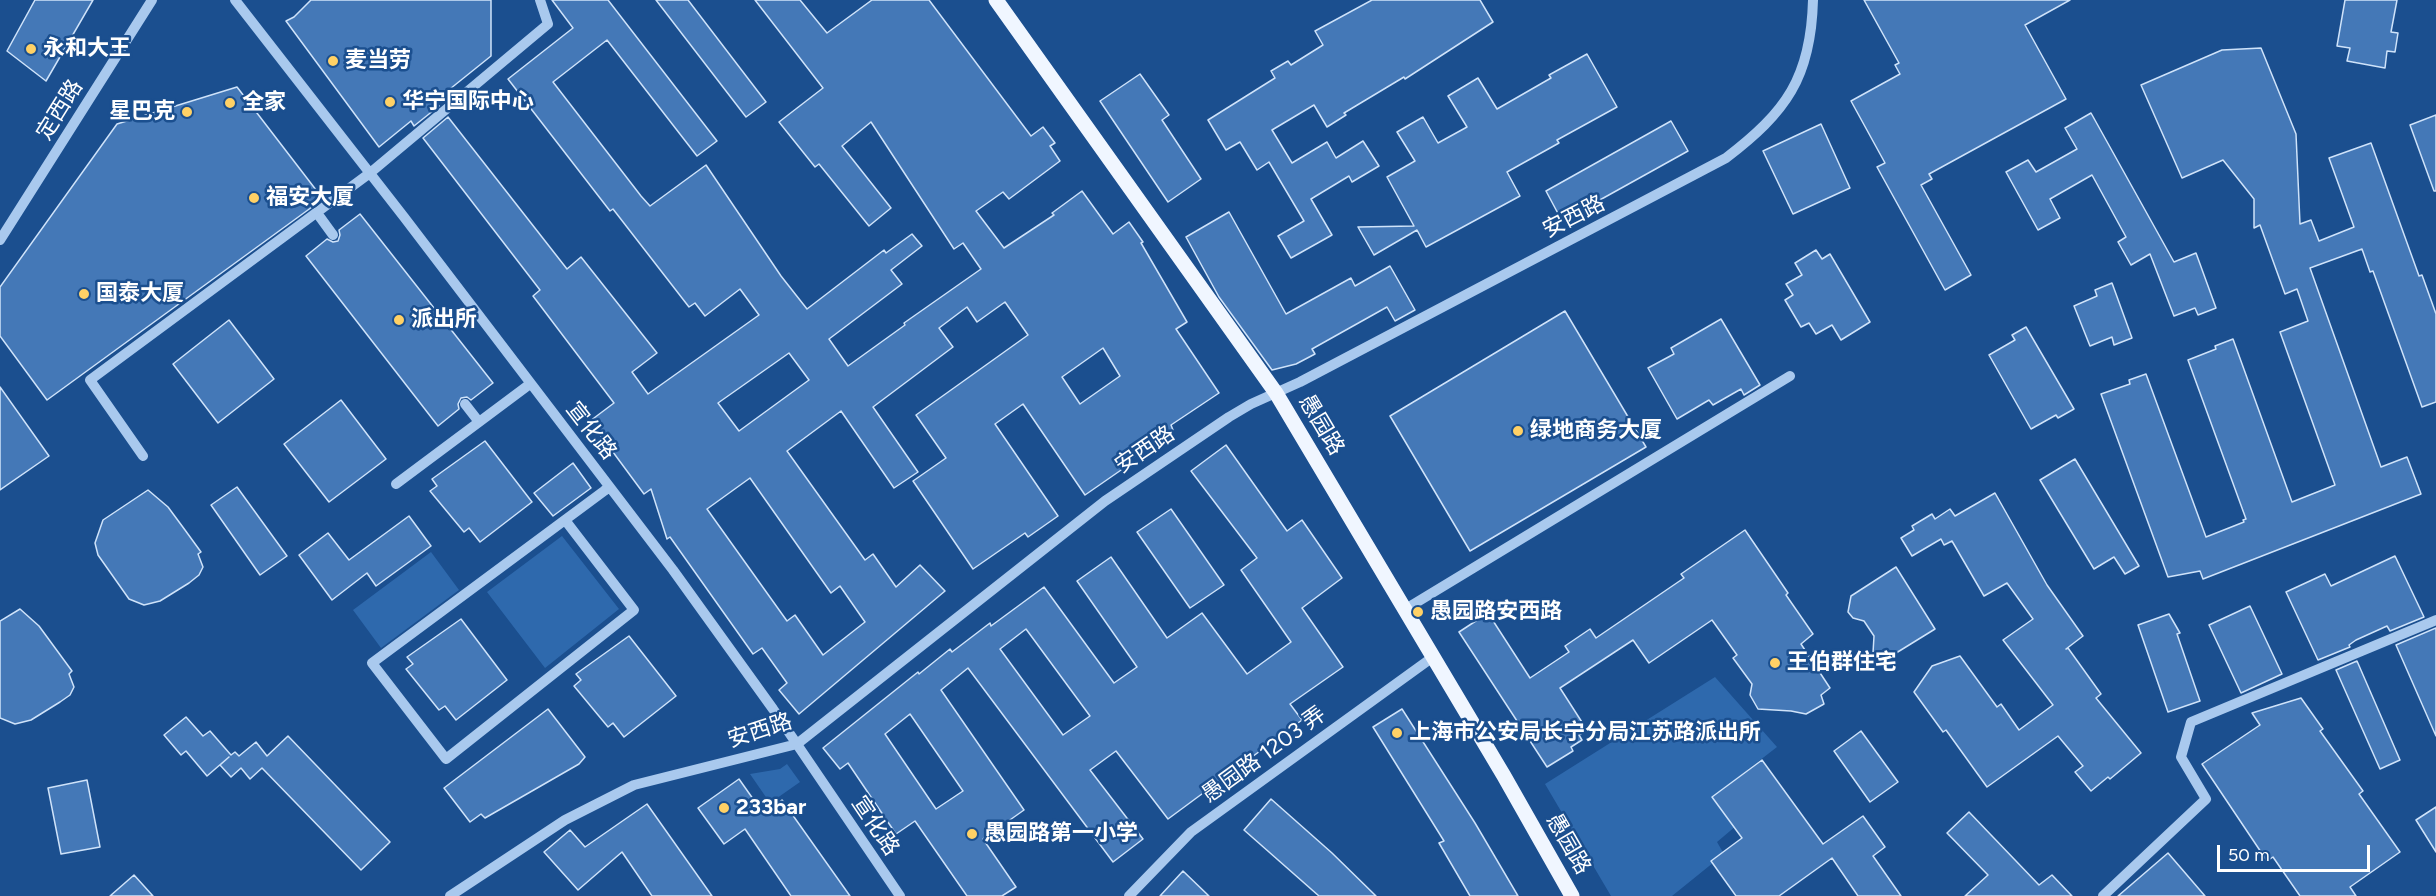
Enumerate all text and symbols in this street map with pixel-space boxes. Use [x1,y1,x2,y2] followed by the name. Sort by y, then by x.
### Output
[43,36,131,62] place label: 永和大王
[24,42,38,56] marker: 永和大王
[345,48,411,74] place label: 麦当劳
[326,54,340,68] marker: 麦当劳
[31,75,89,145] street label: 定西路
[402,89,534,115] place label: 华宁国际中心
[242,90,286,116] place label: 全家
[383,95,397,109] marker: 华宁国际中心
[223,96,237,110] marker: 全家
[109,99,175,125] place label: 星巴克
[180,105,194,119] marker: 星巴克
[266,185,354,211] place label: 福安大厦
[1539,190,1609,244] street label: 安西路
[247,191,261,205] marker: 福安大厦
[96,281,184,307] place label: 国泰大厦
[77,287,91,301] marker: 国泰大厦
[411,307,477,333] place label: 派出所
[392,313,406,327] marker: 派出所
[1293,390,1349,460] street label: 愚园路
[560,397,622,465] street label: 宣化路
[1530,418,1662,444] place label: 绿地商务大厦
[1110,421,1180,479] street label: 安西路
[1511,424,1525,438] marker: 绿地商务大厦
[1430,599,1562,625] place label: 愚园路安西路
[1411,605,1425,619] marker: 愚园路安西路
[1787,650,1897,676] place label: 王伯群住宅
[1768,656,1782,670] marker: 王伯群住宅
[1197,701,1331,809] street label: 愚园路 1203 弄
[725,708,795,754] street label: 安西路
[1409,720,1761,746] place label: 上海市公安局长宁分局江苏路派出所
[1390,726,1404,740] marker: 上海市公安局长宁分局江苏路派出所
[846,791,904,861] street label: 宣化路
[736,795,806,821] place label: 233bar
[717,801,731,815] marker: 233bar
[1540,809,1596,879] street label: 愚园路
[984,821,1138,847] place label: 愚园路第一小学
[965,827,979,841] marker: 愚园路第一小学
[2220,833,2373,871] scale bar
[2228,844,2270,866] text: 50 m

